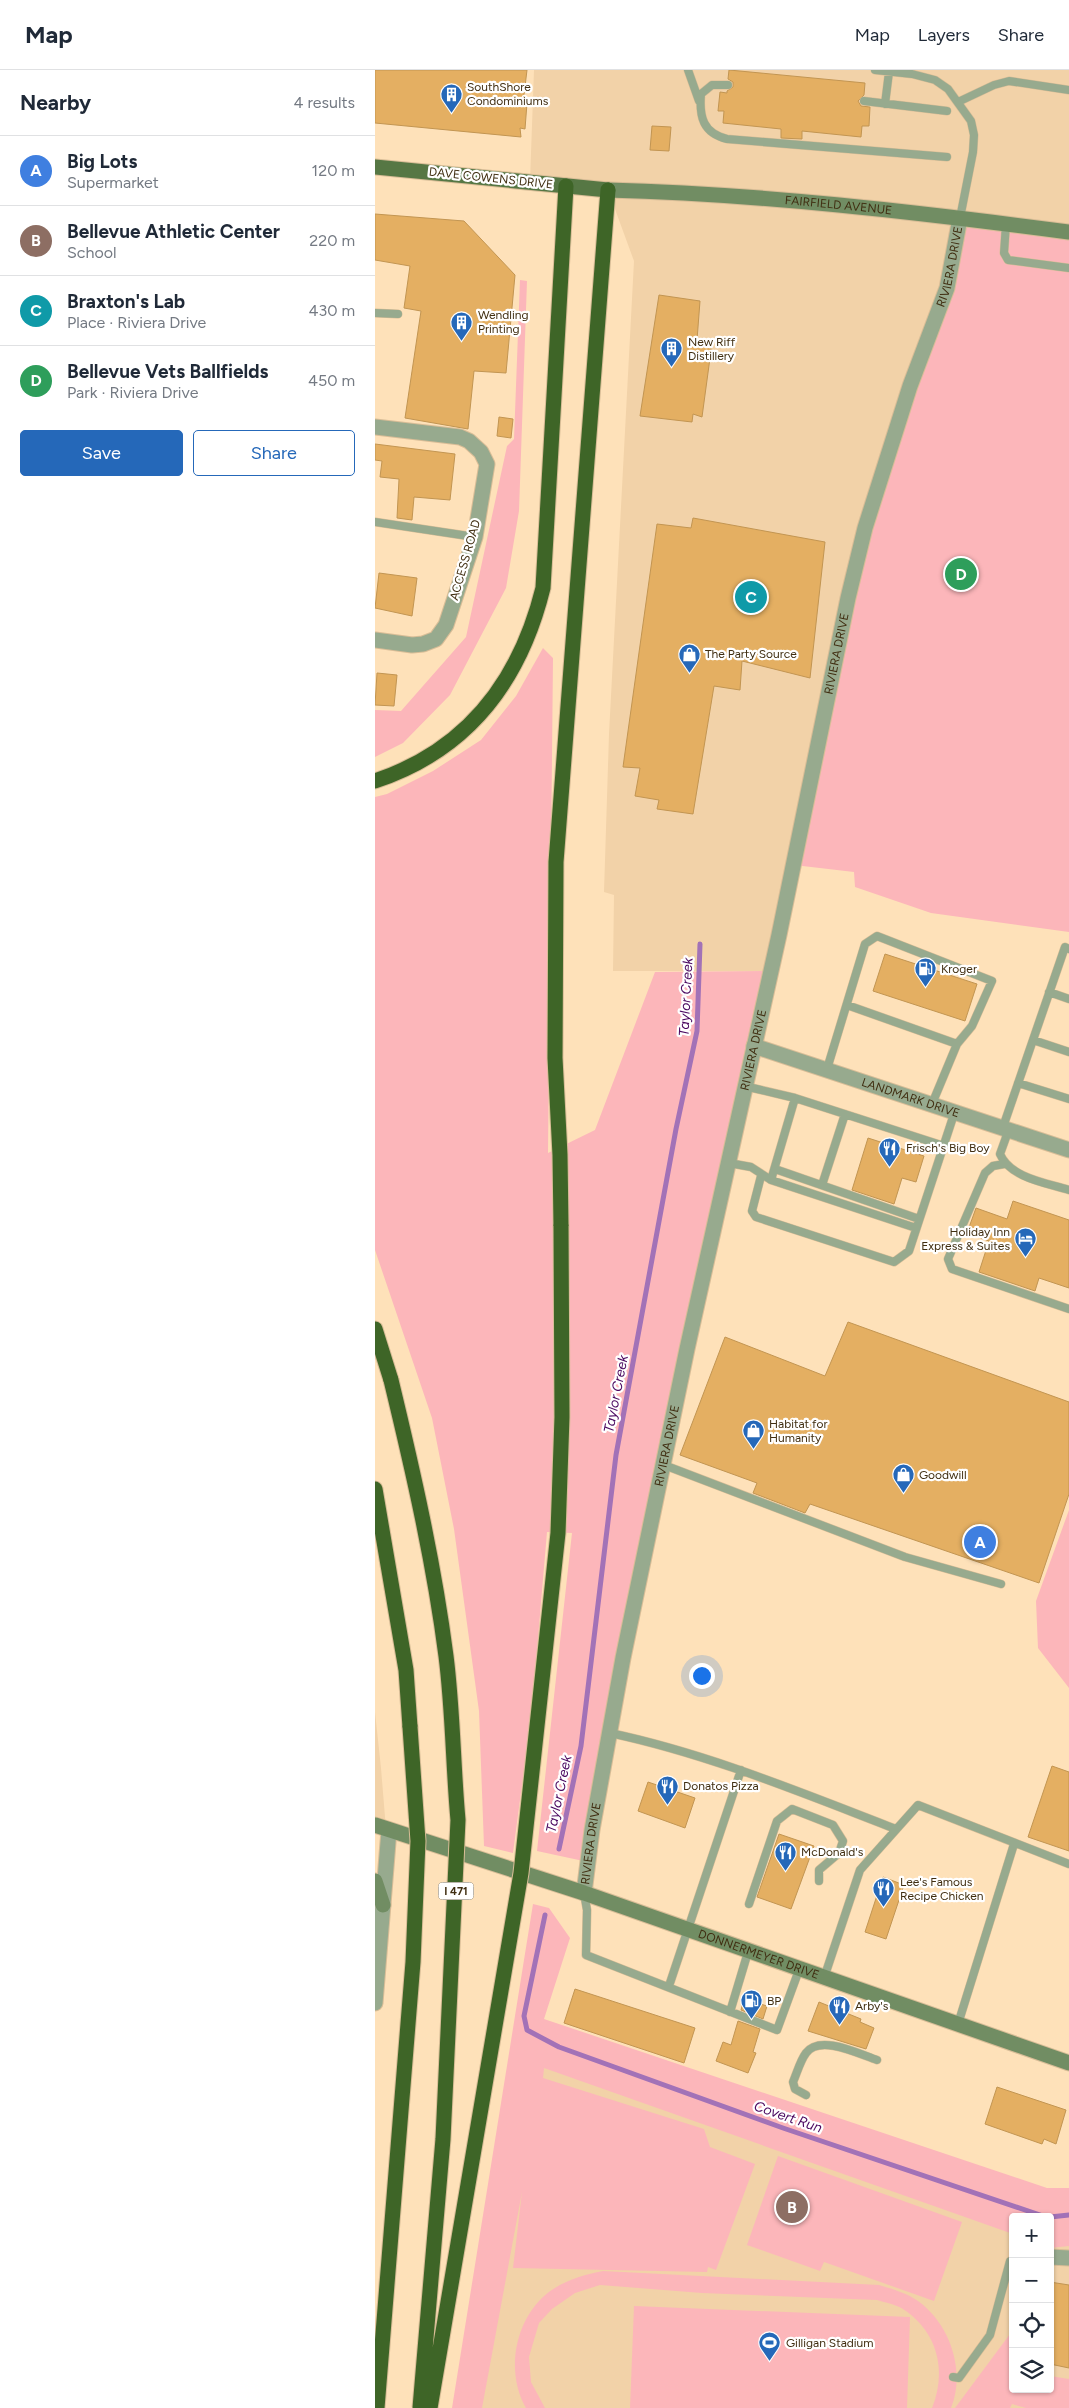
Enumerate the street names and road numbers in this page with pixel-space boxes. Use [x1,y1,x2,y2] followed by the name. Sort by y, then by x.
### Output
[428,165,554,191] street label: DAVE COWENS DRIVE
[784,193,893,217] street label: FAIRFIELD AVENUE
[933,225,965,309] street label: RIVIERA DRIVE
[447,518,483,602] street label: ACCESS ROAD
[821,612,852,696] street label: RIVIERA DRIVE
[738,1008,769,1092] street label: RIVIERA DRIVE
[860,1075,962,1120] street label: LANDMARK DRIVE
[652,1404,682,1488] street label: RIVIERA DRIVE
[578,1801,604,1885] street label: RIVIERA DRIVE
[439,1882,473,1900] road number: I 471
[696,1927,821,1982] street label: DONNERMEYER DRIVE

